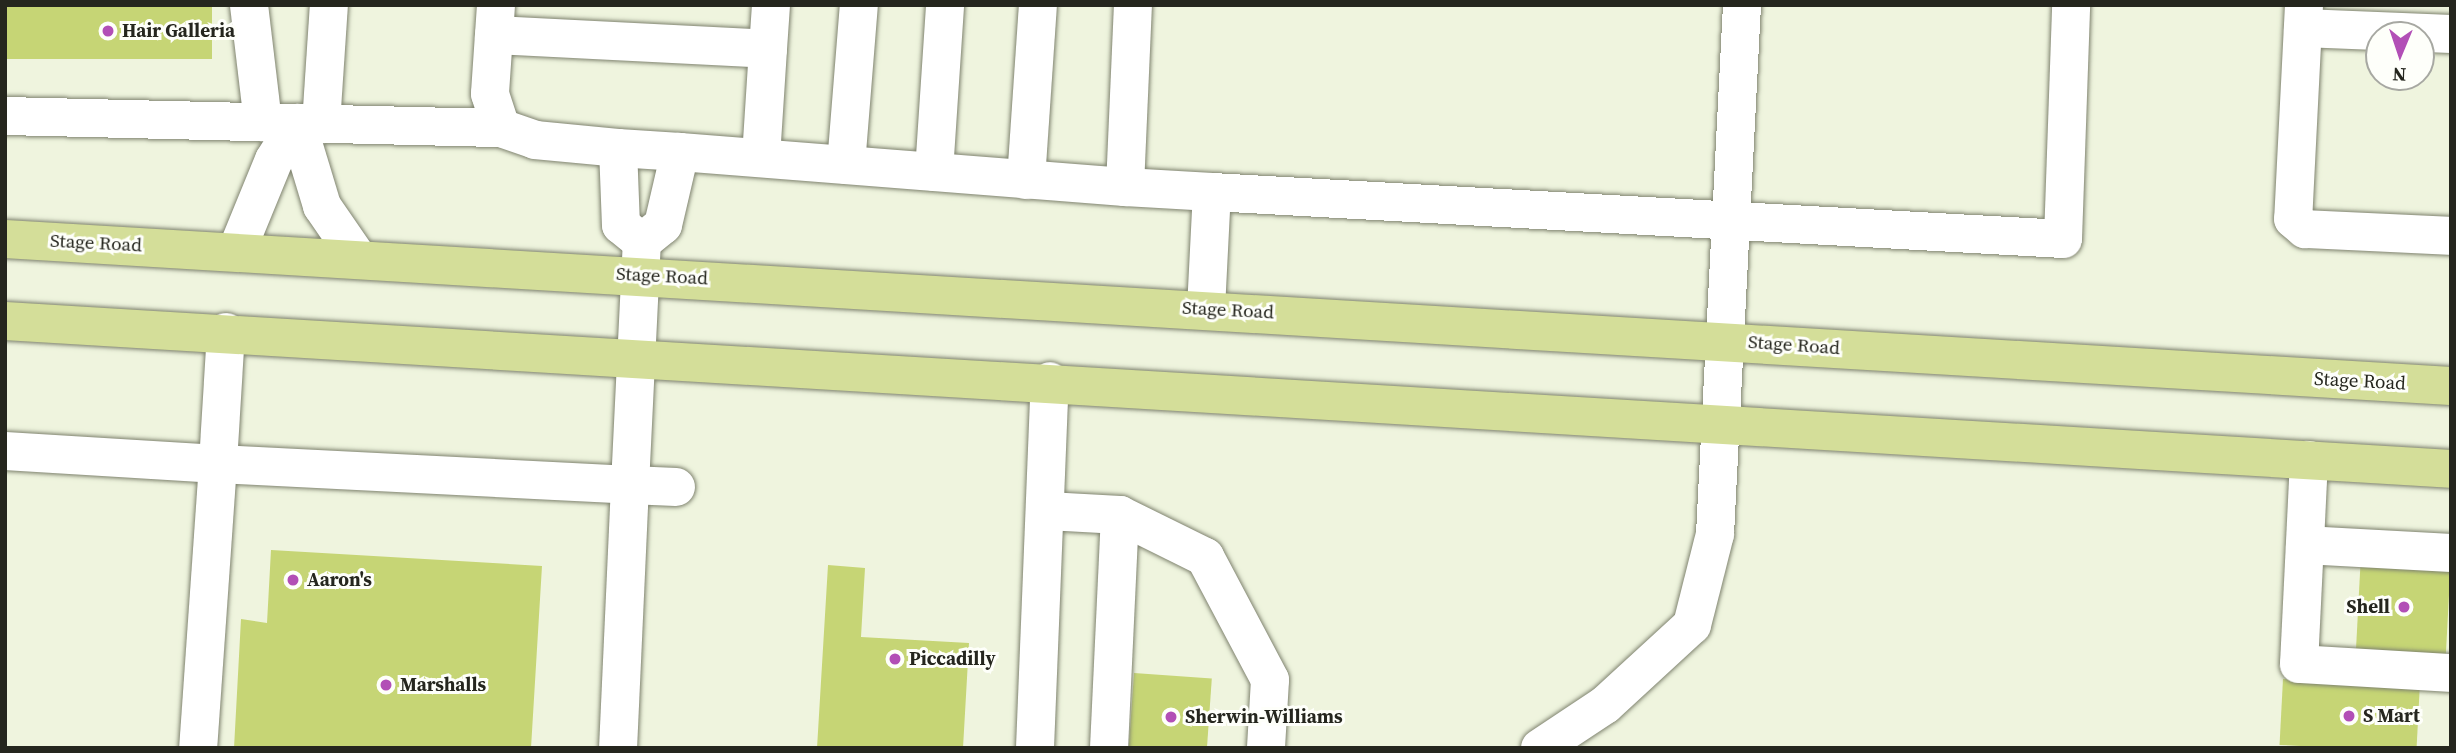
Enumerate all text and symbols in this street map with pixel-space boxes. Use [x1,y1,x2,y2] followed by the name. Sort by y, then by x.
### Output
[122,20,235,42] place label: Hair Galleria
[2365,21,2435,91] north arrow
[100,23,116,39] marker: Hair Galleria
[2392,62,2407,88] text: N
[49,229,143,257] street label: Stage Road
[615,262,709,290] street label: Stage Road
[1181,296,1275,324] street label: Stage Road
[1747,330,1841,360] street label: Stage Road
[2313,367,2407,395] street label: Stage Road
[307,569,372,591] place label: Aaron's
[285,572,301,588] marker: Aaron's
[2346,596,2390,618] place label: Shell
[2396,599,2412,615] marker: Shell
[909,648,996,670] place label: Piccadilly
[887,651,903,667] marker: Piccadilly
[400,674,486,696] place label: Marshalls
[378,677,394,693] marker: Marshalls
[2363,705,2420,727] place label: S Mart
[1185,706,1343,728] place label: Sherwin-Williams
[2341,708,2357,724] marker: S Mart
[1163,709,1179,725] marker: Sherwin-Williams

